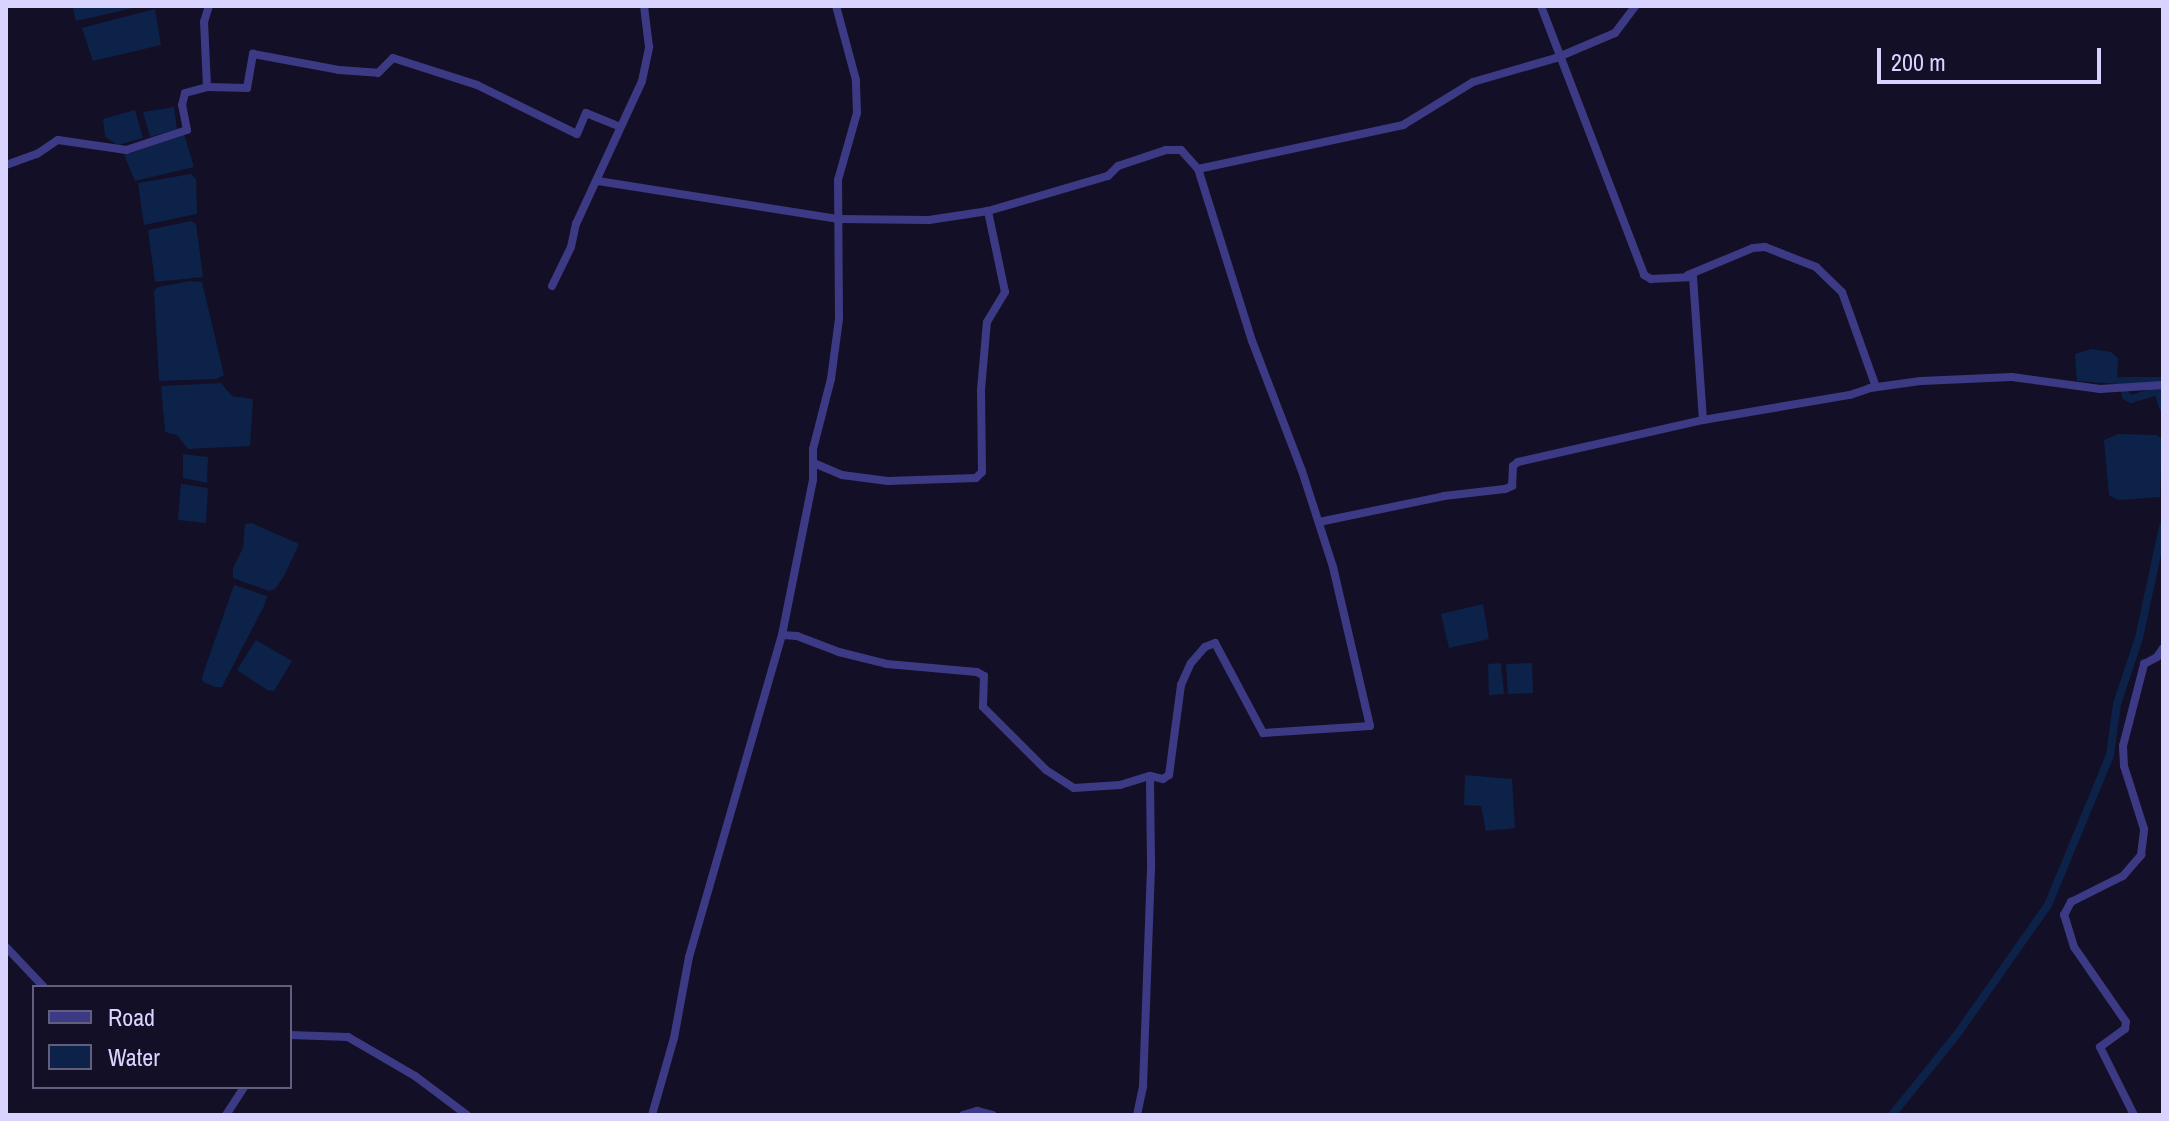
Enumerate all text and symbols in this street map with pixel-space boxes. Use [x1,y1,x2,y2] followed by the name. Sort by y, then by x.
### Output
[1881,32,2105,82] scale bar
[1891,46,1946,78] text: 200 m
[32,985,292,1089] legend
[108,1001,155,1033] text: Road
[108,1041,160,1073] text: Water

